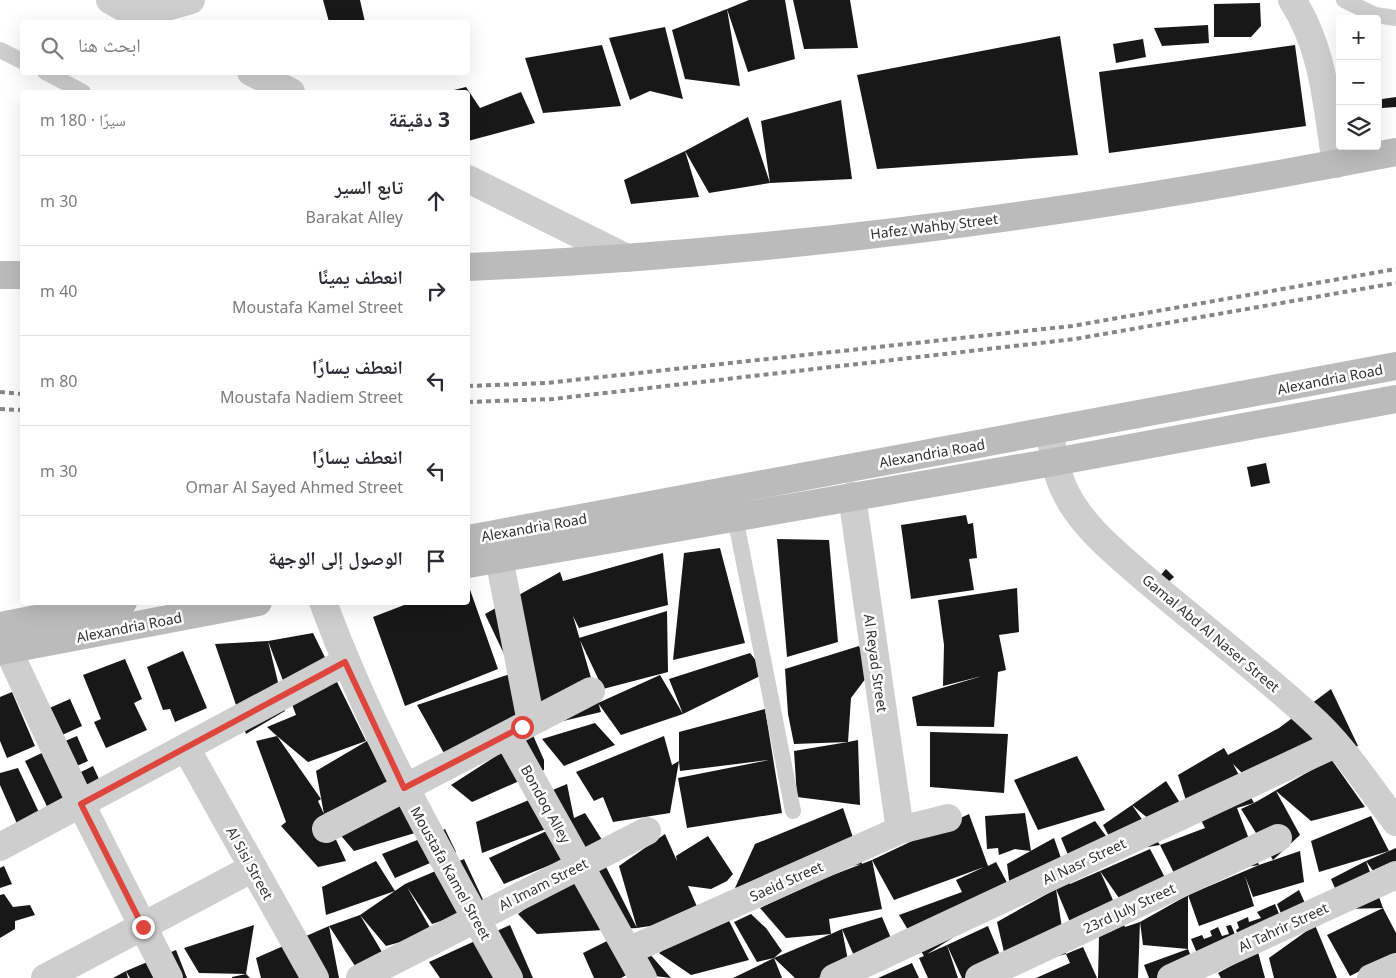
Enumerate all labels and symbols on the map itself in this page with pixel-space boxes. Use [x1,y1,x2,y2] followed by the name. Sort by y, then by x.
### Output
[869,209,999,243] street label: Hafez Wahby Street
[1276,359,1384,399] street label: Alexandria Road
[878,434,986,472] street label: Alexandria Road
[480,508,588,546] street label: Alexandria Road
[1138,570,1284,696] street label: Gamal Abd Al Naser Street
[75,607,183,647] street label: Alexandria Road
[860,613,892,713] street label: Al Reyad Street
[511,716,534,739] route start
[517,762,576,847] street label: Bondoq Alley
[406,803,496,943] street label: Moustafa Kamel Street
[222,823,278,903] street label: Al Sisi Street
[1039,833,1129,889] street label: Al Nasr Street
[495,853,591,915] street label: Al Imam Street
[746,856,826,906] street label: Saeid Street
[1080,878,1178,938] street label: 23rd July Street
[1235,898,1331,956] street label: Al Tahrir Street
[132,916,155,939] route end

